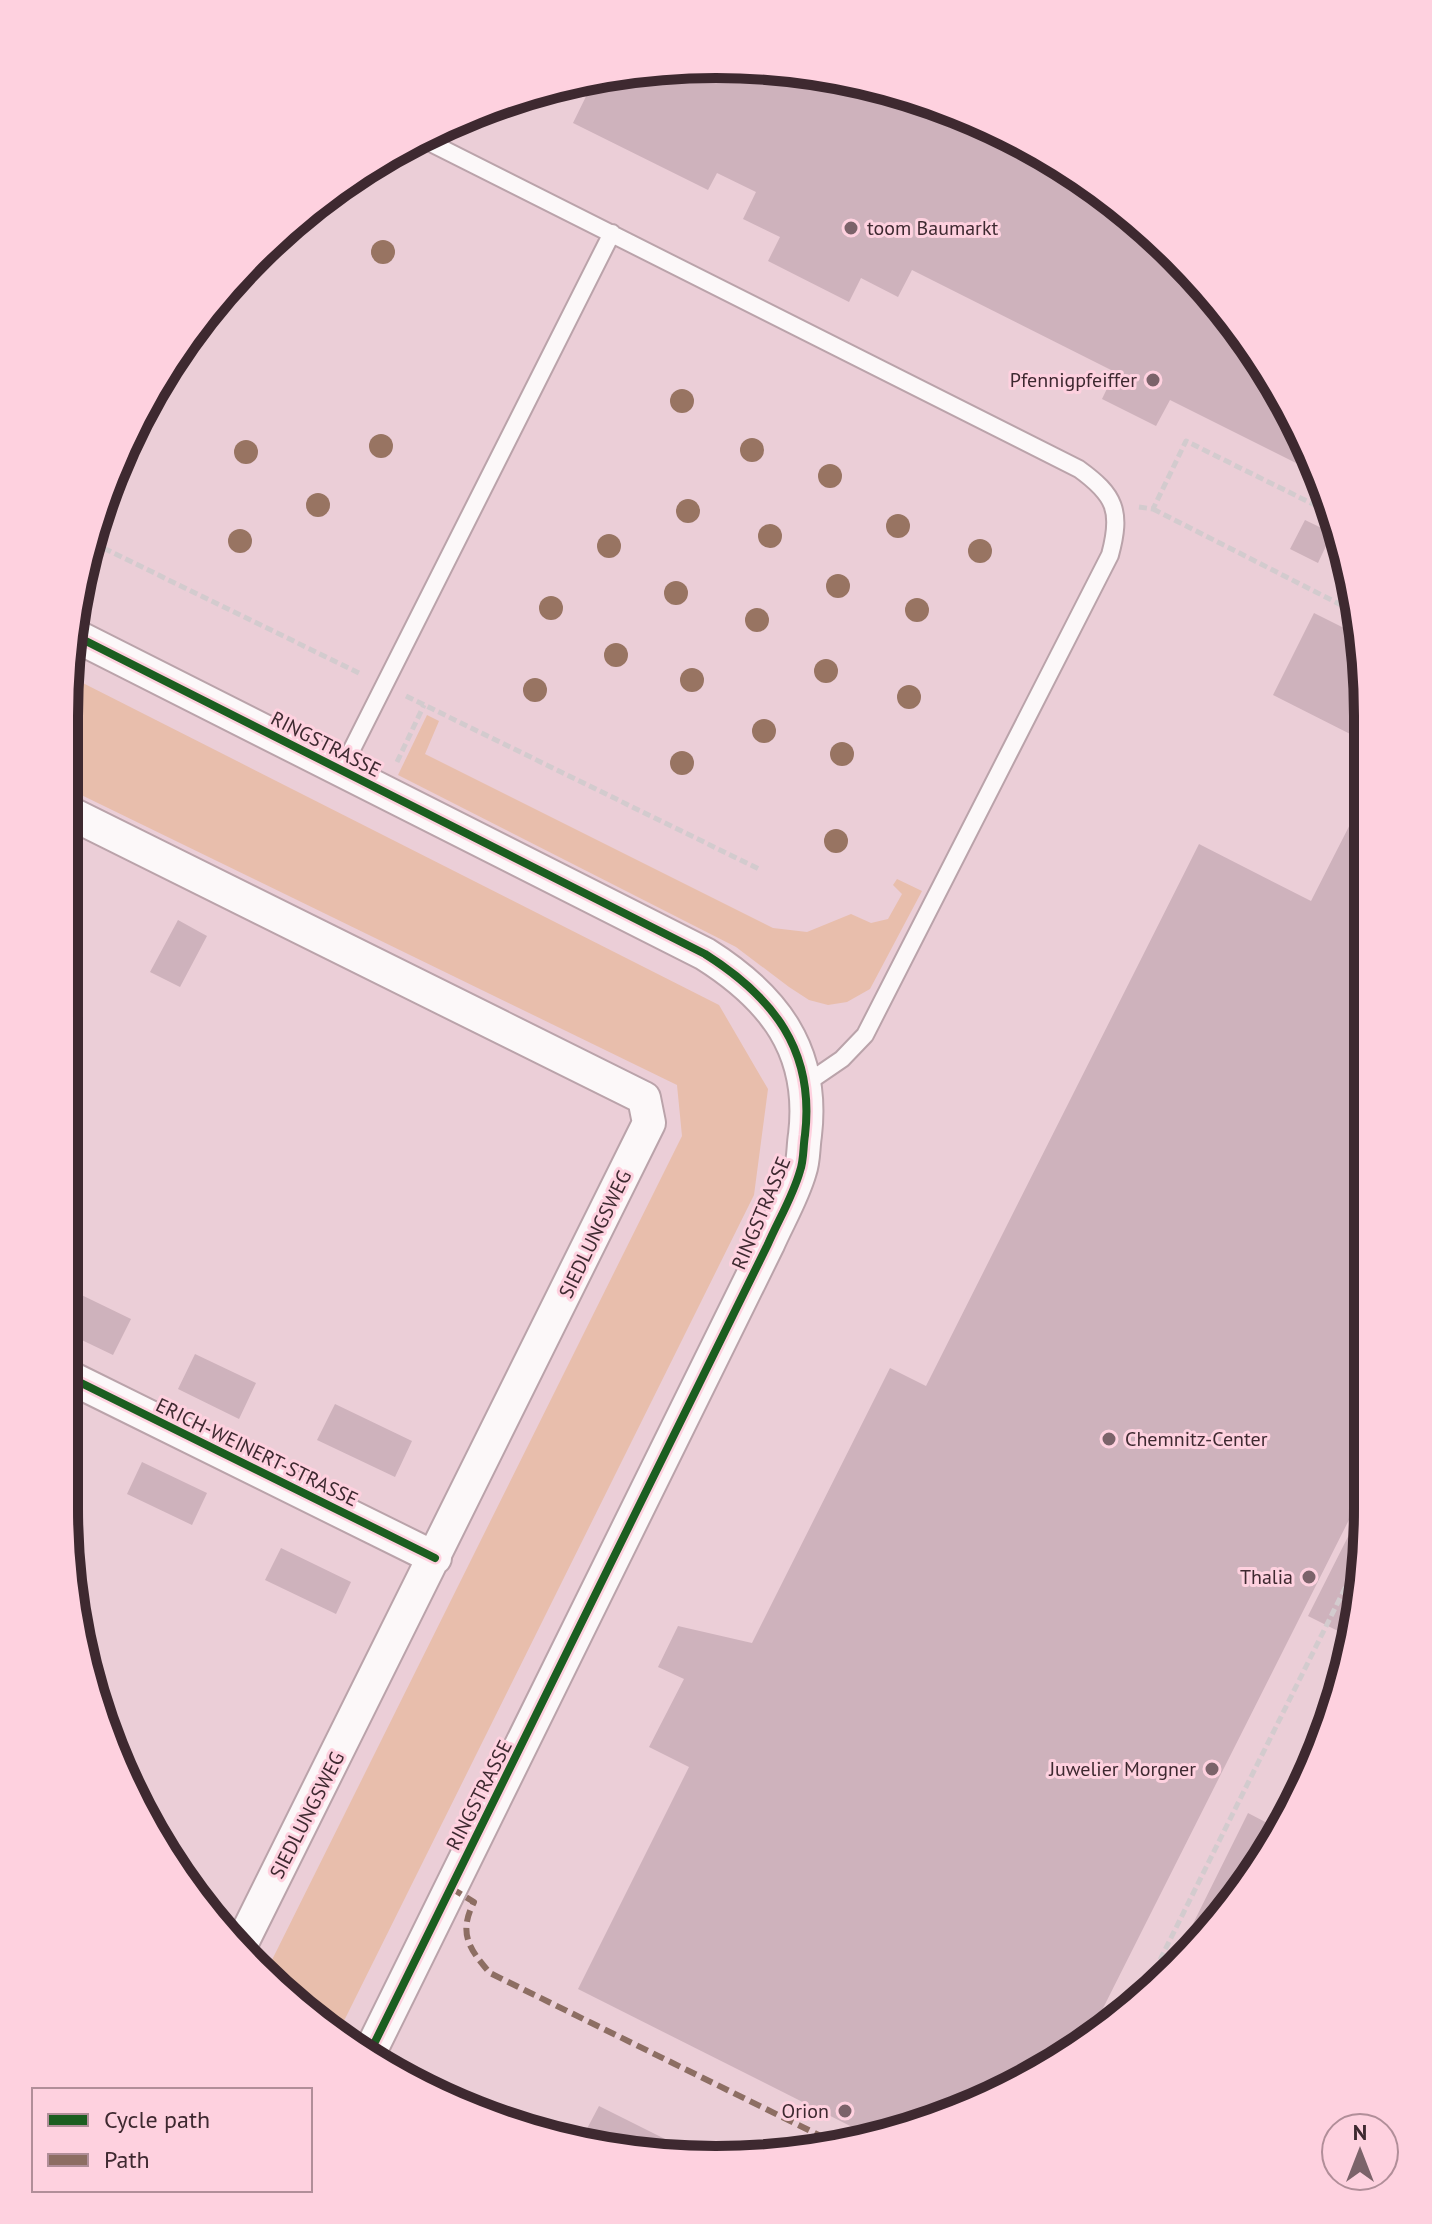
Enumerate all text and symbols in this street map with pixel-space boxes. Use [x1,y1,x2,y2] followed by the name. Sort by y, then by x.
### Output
[867,215,998,241] place label: toom Baumarkt
[842,219,860,237] marker: toom Baumarkt
[1010,367,1137,393] place label: Pfennigpfeiffer
[1144,371,1162,389] marker: Pfennigpfeiffer
[267,705,385,783] street label: RINGSTRASSE
[726,1153,796,1273] street label: RINGSTRASSE
[553,1166,637,1302] street label: SIEDLUNGSWEG
[152,1392,362,1512] street label: ERICH-WEINERT-STRASSE
[1125,1426,1268,1452] place label: Chemnitz-Center
[1100,1430,1118,1448] marker: Chemnitz-Center
[1240,1564,1293,1590] place label: Thalia
[1300,1568,1318,1586] marker: Thalia
[440,1736,518,1854] street label: RINGSTRASSE
[264,1747,350,1883] street label: SIEDLUNGSWEG
[1048,1756,1196,1782] place label: Juwelier Morgner
[1203,1760,1221,1778] marker: Juwelier Morgner
[32,2088,312,2192] legend
[782,2098,829,2124] place label: Orion
[836,2102,854,2120] marker: Orion
[104,2104,210,2135] text: Cycle path
[1320,2112,1400,2192] north arrow
[1353,2118,1367,2146] text: N
[104,2144,150,2175] text: Path

